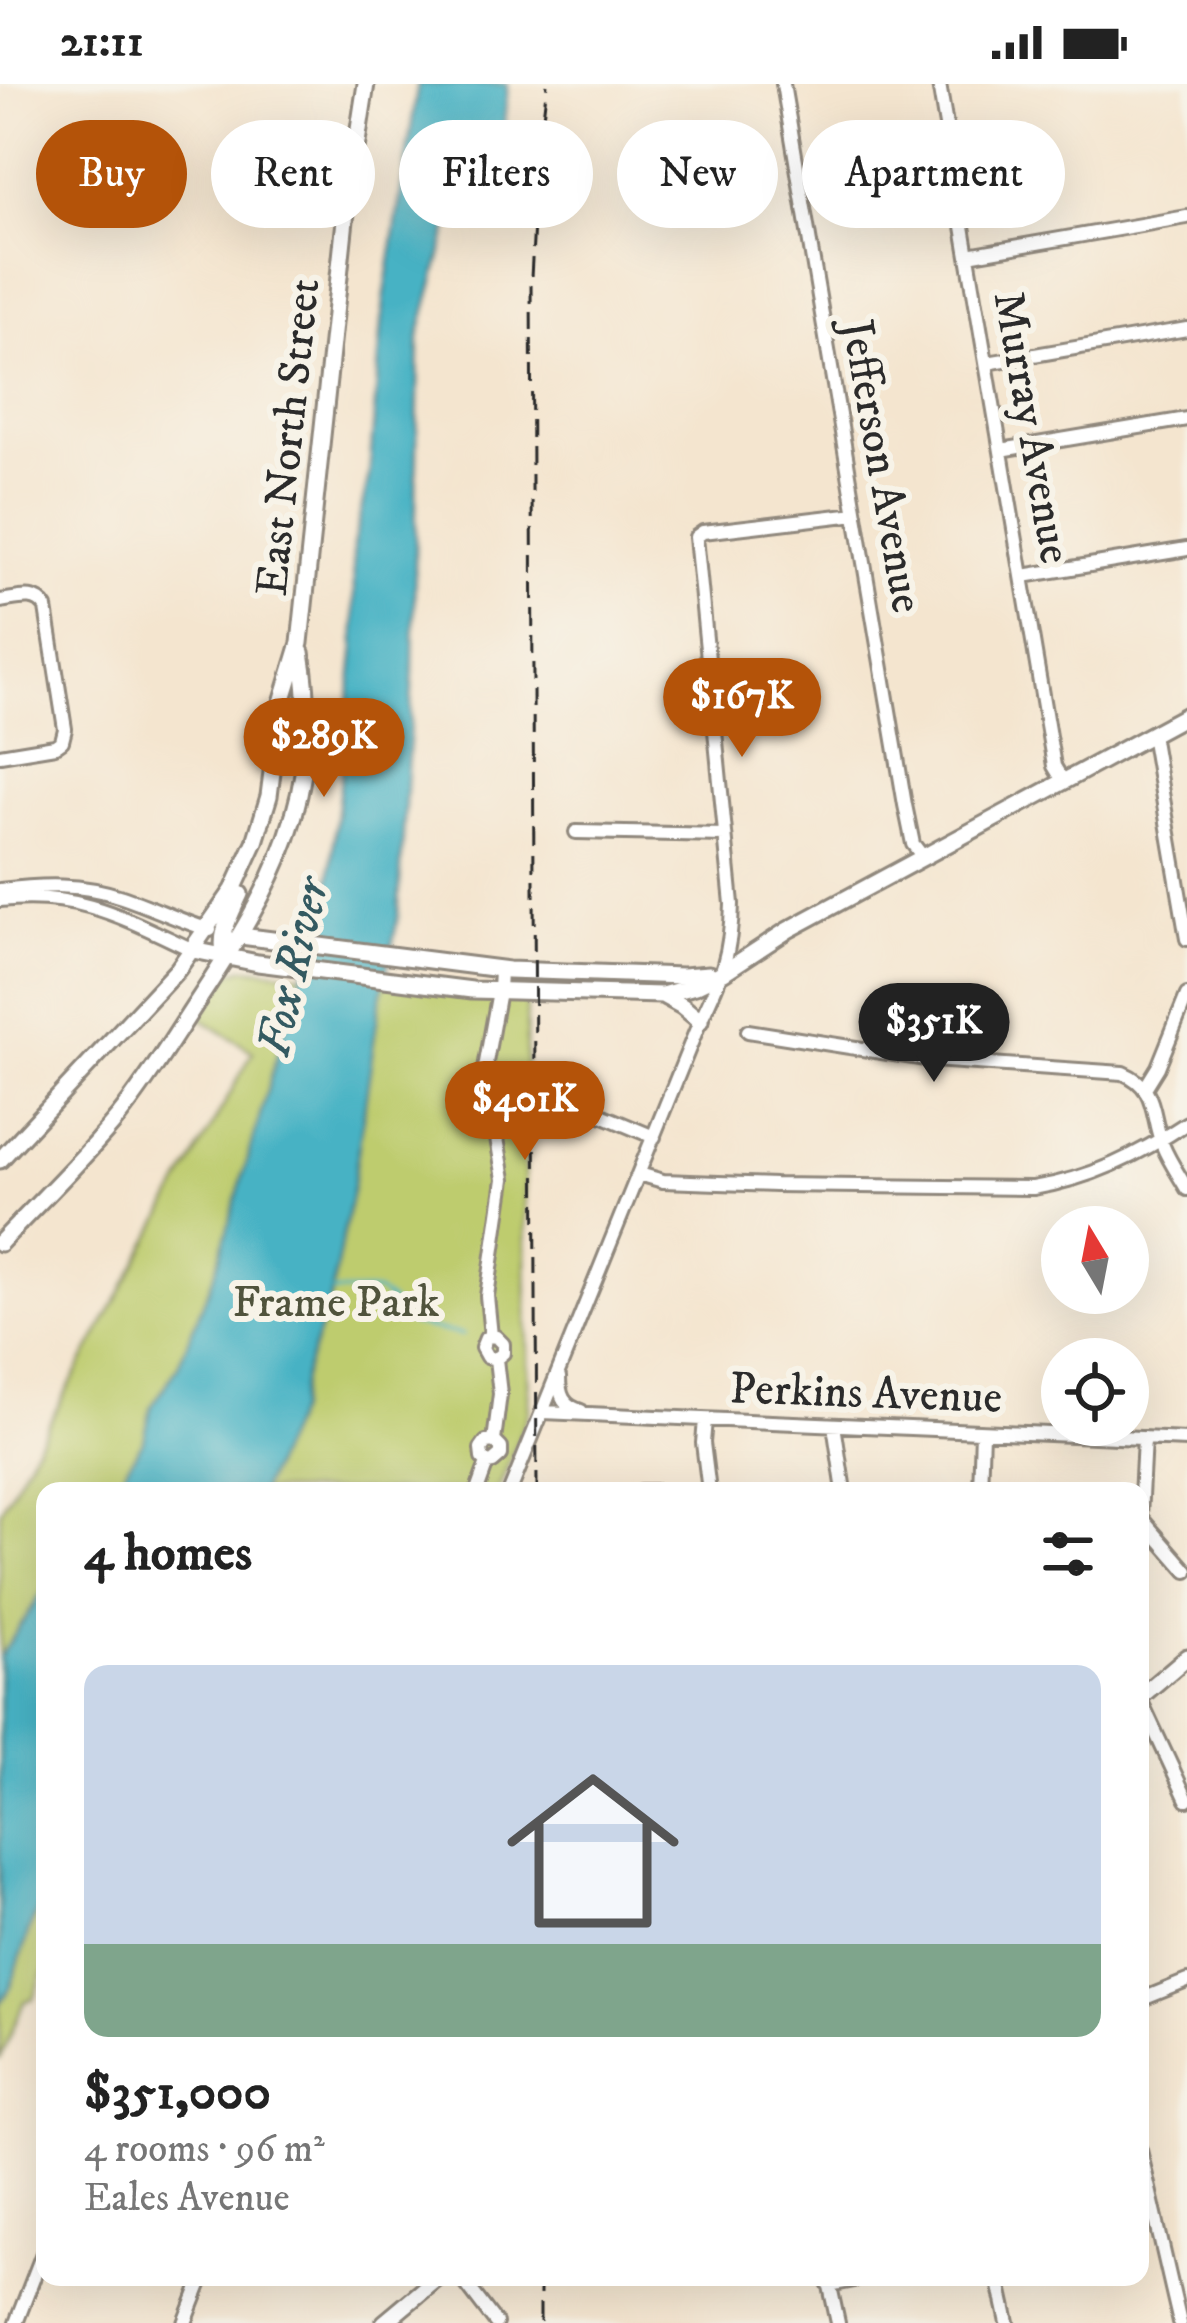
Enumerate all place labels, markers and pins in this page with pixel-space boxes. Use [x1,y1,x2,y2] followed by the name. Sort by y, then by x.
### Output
[658,658,826,760] pin: $167K
[240,698,408,800] pin: $289K
[850,983,1018,1085] pin: $351K
[441,1061,609,1163] pin: $401K

